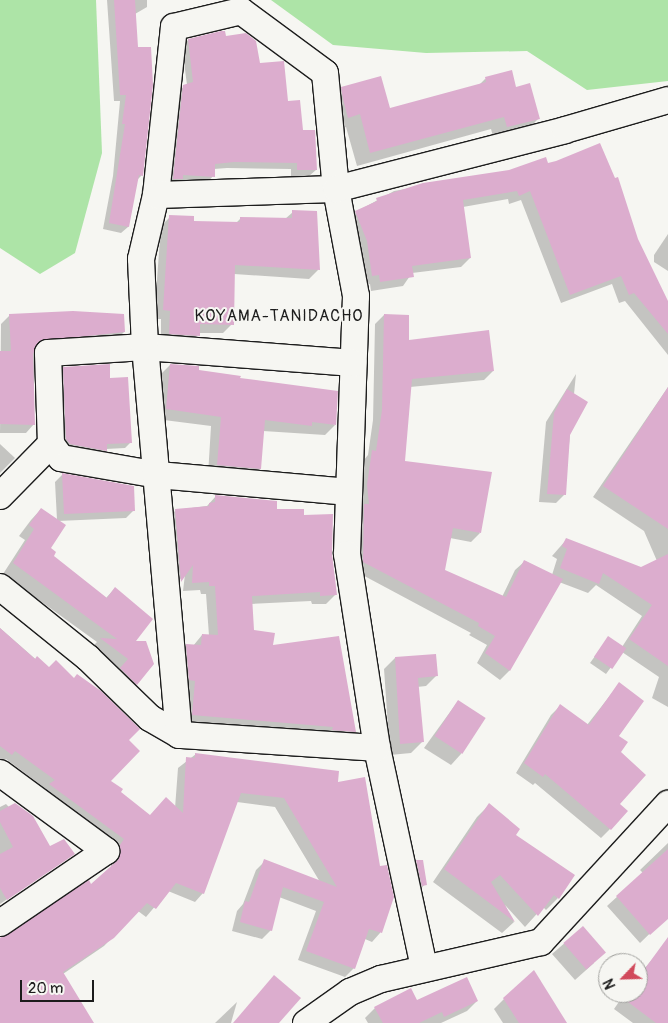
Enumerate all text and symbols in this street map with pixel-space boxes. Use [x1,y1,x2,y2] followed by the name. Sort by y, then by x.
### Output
[193,306,365,326] district label: KOYAMA-TANIDACHO
[598,953,648,1003] north arrow
[22,970,96,1002] scale bar
[600,976,619,992] text: N
[28,979,63,998] text: 20 m

